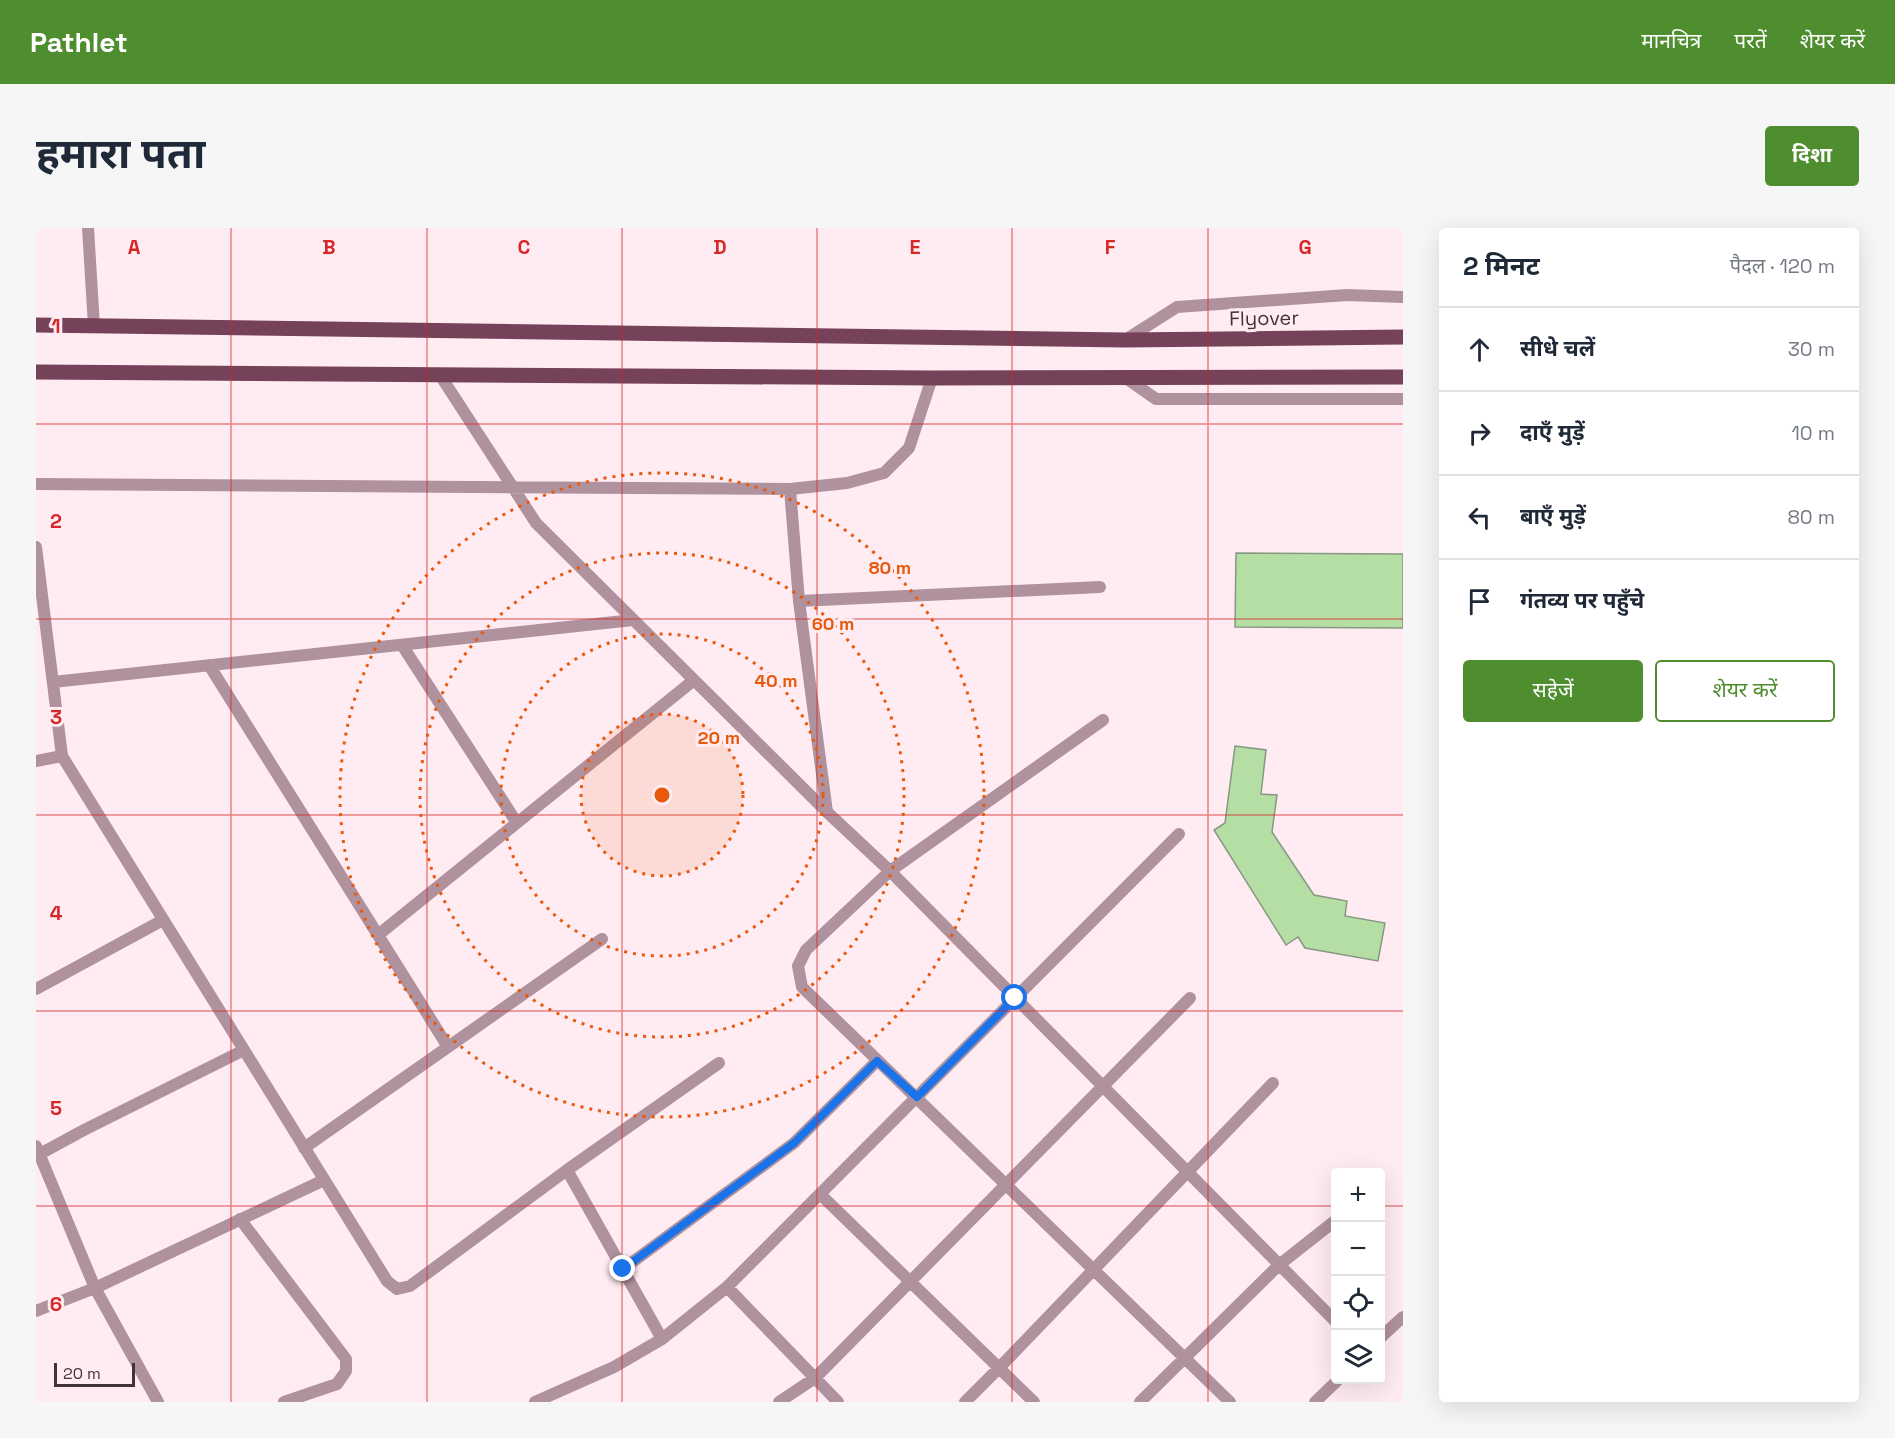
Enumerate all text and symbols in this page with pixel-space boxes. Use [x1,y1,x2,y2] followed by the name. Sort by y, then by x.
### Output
[30,24,128,60] text: Pathlet
[1641,27,1701,54] text: मानचित्र
[1734,27,1767,54] text: परतें
[1800,27,1865,54] text: शेयर करें
[1765,126,1859,186] button: दिशा
[36,127,205,180] text: हमारा पता
[128,234,141,260] text: A
[322,234,336,260] text: B
[518,234,531,260] text: C
[713,234,727,260] text: D
[909,234,921,260] text: E
[1105,234,1116,260] text: F
[1298,234,1312,260] text: G
[1463,249,1540,283] text: 2 मिनट
[1730,253,1835,279] text: पैदल · 120 m
[1229,304,1299,332] street label: Flyover
[51,313,61,339] text: 1
[1463,333,1496,366] icon: ahead
[1520,334,1595,362] text: सीधे चलें
[1788,336,1835,362] text: 30 m
[1463,417,1496,450] icon: right
[1520,418,1585,446] text: दाएँ मुड़ें
[1791,420,1835,446] text: 10 m
[1463,501,1496,534] icon: left
[1520,502,1586,530] text: बाएँ मुड़ें
[1787,504,1835,530] text: 80 m
[50,508,62,534] text: 2
[869,556,911,579] text: 80 m
[1463,585,1496,618] icon: arrive
[1520,586,1644,614] text: गंतव्य पर पहुँचे
[812,612,854,635] text: 60 m
[1463,660,1643,722] button: सहेजें
[1655,660,1835,722] button: शेयर करें
[754,669,798,692] text: 40 m
[50,704,62,730] text: 3
[698,726,740,749] text: 20 m
[652,785,672,805] centre of rings
[50,900,63,926] text: 4
[1001,984,1027,1010] route start
[50,1095,62,1121] text: 5
[1331,1168,1385,1384] map controls
[1331,1168,1385,1222] button: +
[1331,1222,1385,1276] button: −
[609,1255,635,1281] route end
[1331,1276,1385,1330] button: locate
[50,1291,62,1317] text: 6
[1331,1330,1385,1384] button: layers
[54,1360,135,1388] scale bar
[63,1363,101,1384] text: 20 m

